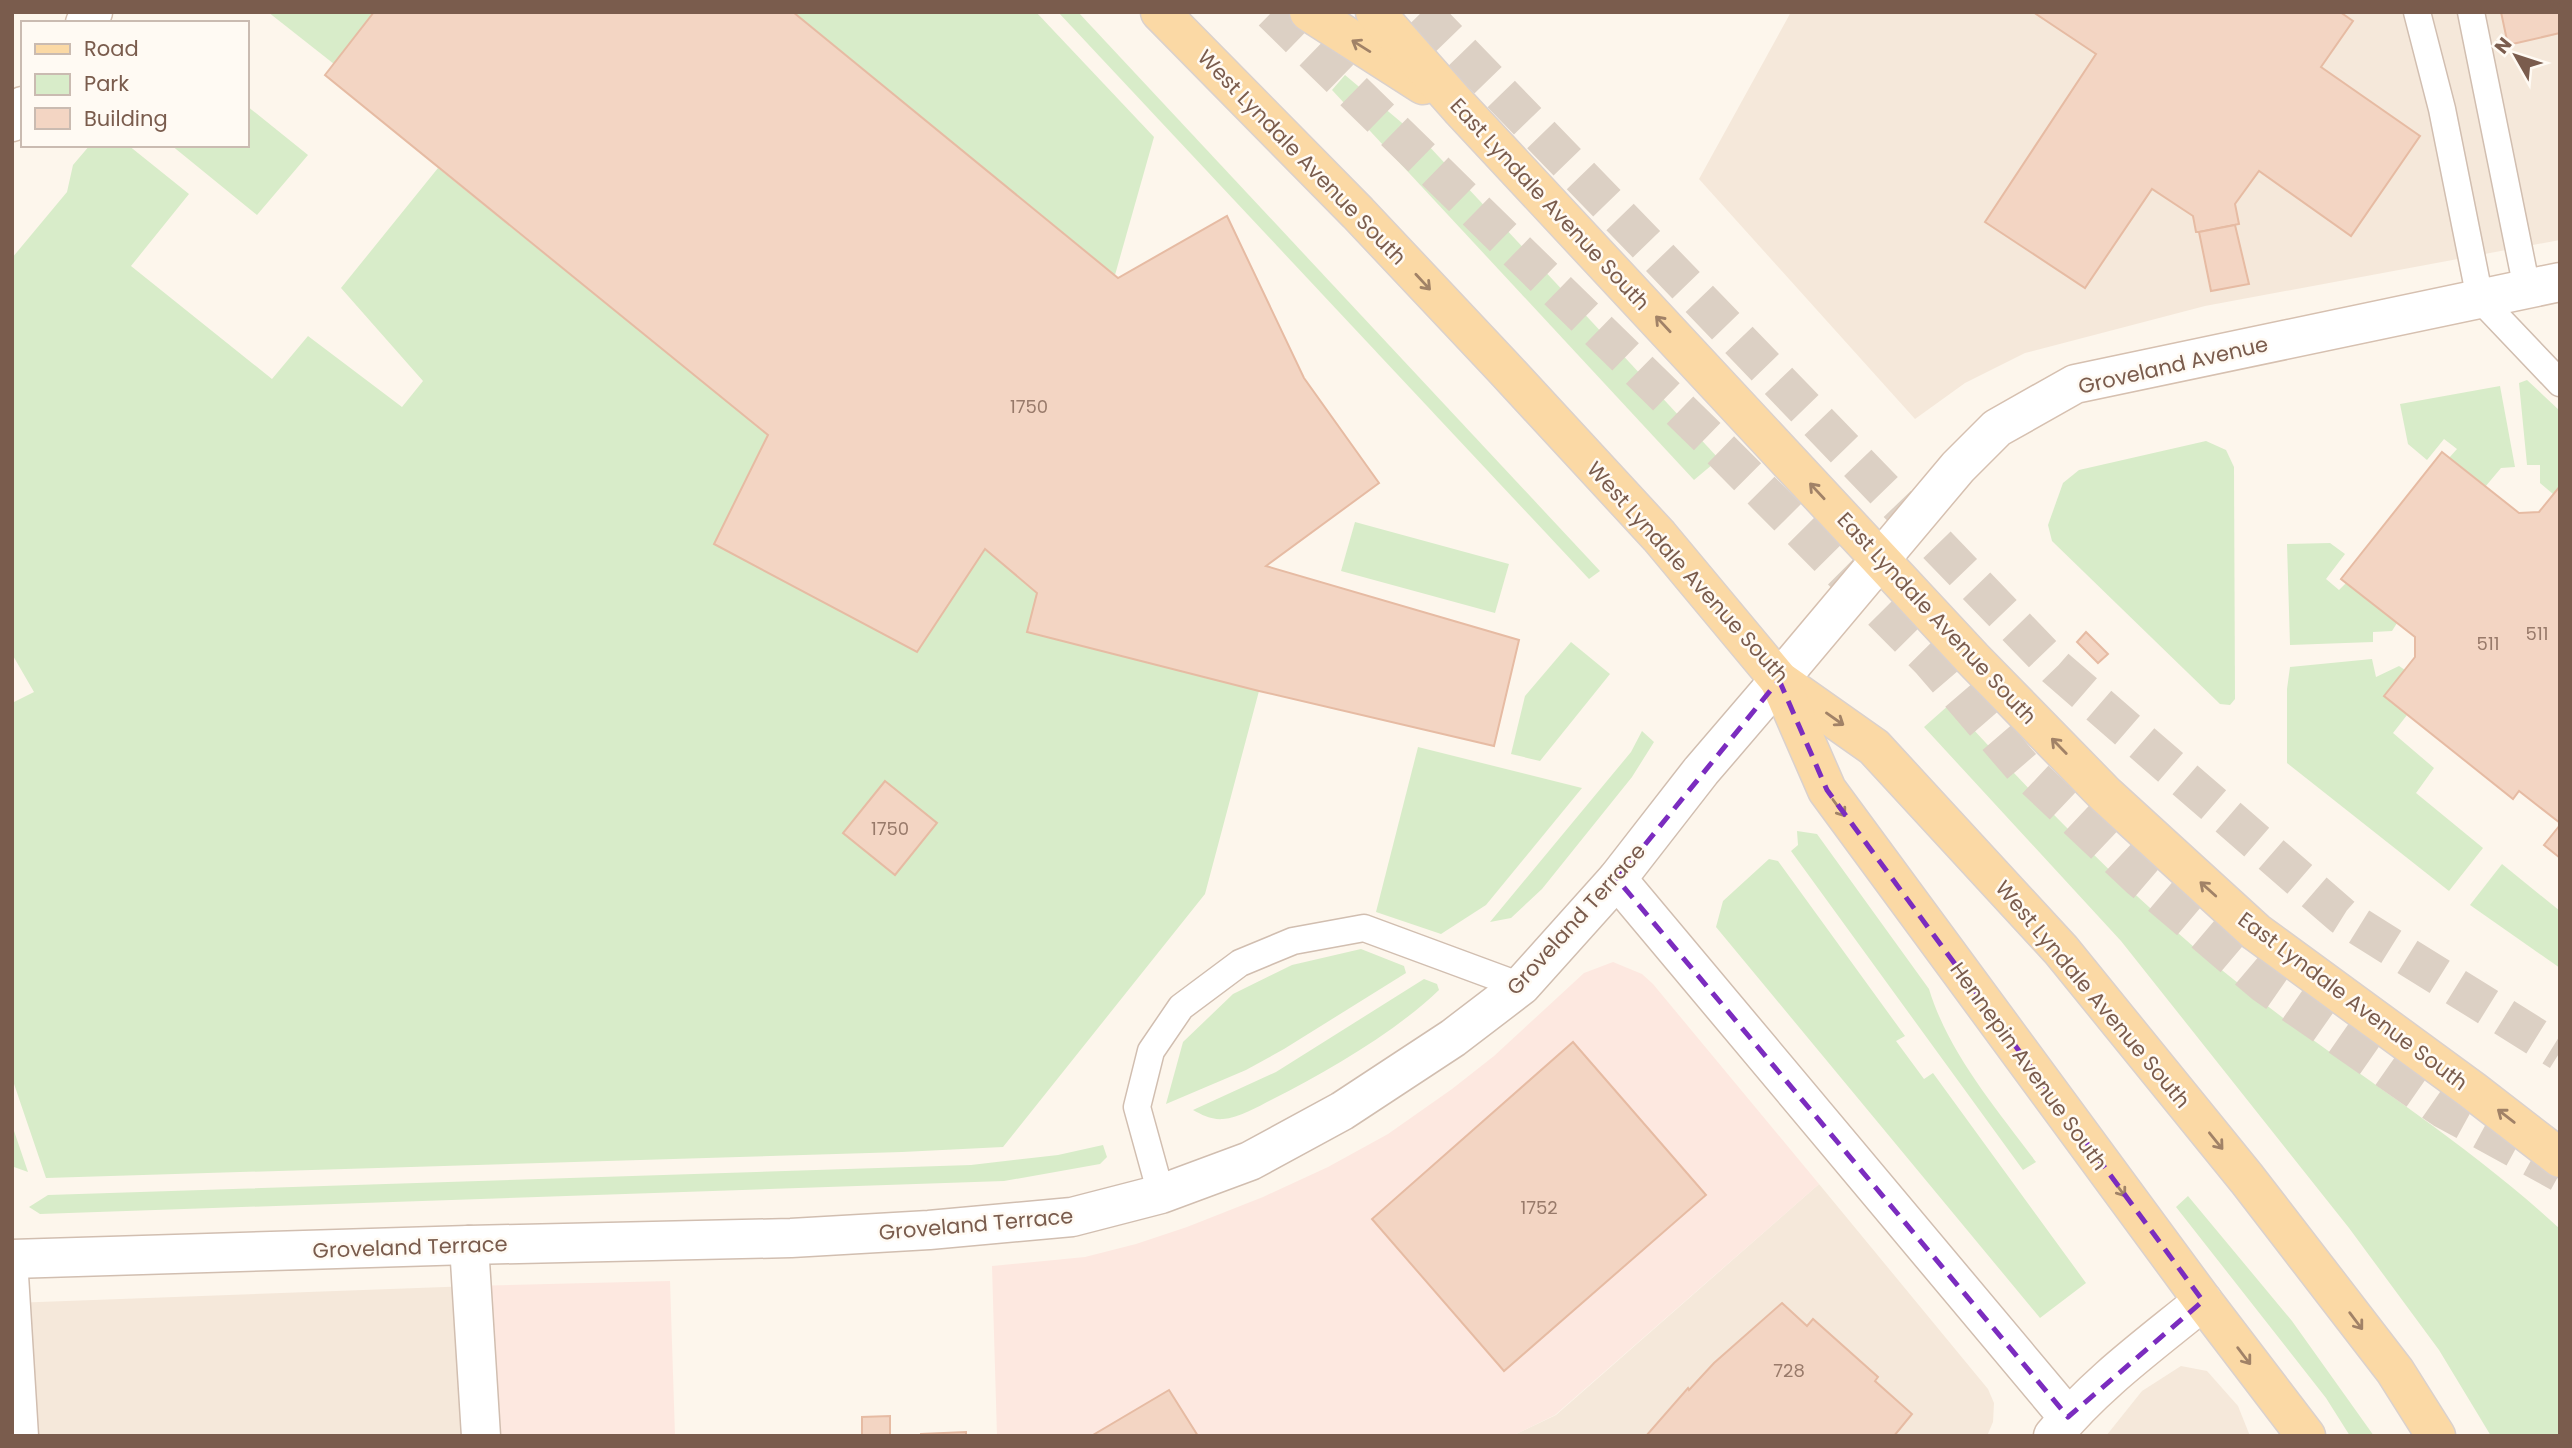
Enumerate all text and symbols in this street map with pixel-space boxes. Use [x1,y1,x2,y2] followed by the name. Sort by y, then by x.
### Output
[21,21,248,147] legend
[2481,21,2551,91] north arrow
[2488,32,2518,60] text: N
[84,34,139,63] text: Road
[1352,38,1372,52] one-way arrow
[1191,43,1413,271] street label: West Lyndale Avenue South
[84,69,129,98] text: Park
[1444,92,1656,316] street label: East Lyndale Avenue South
[84,104,168,133] text: Building
[1414,273,1431,290] one-way arrow
[1655,316,1672,333] one-way arrow
[2075,329,2271,401] street label: Groveland Avenue
[1010,394,1048,419] house number: 1750
[1581,455,1795,689] street label: West Lyndale Avenue South
[1809,483,1826,500] one-way arrow
[1831,506,2043,730] street label: East Lyndale Avenue South
[2526,621,2548,646] house number: 511
[2477,631,2499,656] house number: 511
[1825,712,1844,726] one-way arrow
[2050,737,2067,754] one-way arrow
[1831,798,1846,817] one-way arrow
[871,816,909,841] house number: 1750
[1500,837,1652,1001] street label: Groveland Terrace
[1989,874,2197,1114] street label: West Lyndale Avenue South
[2199,881,2217,897] one-way arrow
[2232,905,2474,1097] street label: East Lyndale Avenue South
[1944,956,2114,1176] street label: Hennepin Avenue South
[2497,1109,2515,1124] one-way arrow
[2208,1132,2224,1150] one-way arrow
[2112,1178,2127,1197] one-way arrow
[1520,1195,1558,1220] house number: 1752
[878,1201,1074,1247] street label: Groveland Terrace
[312,1229,508,1265] street label: Groveland Terrace
[2348,1311,2363,1329] one-way arrow
[2237,1346,2252,1364] one-way arrow
[1773,1358,1805,1383] house number: 728

